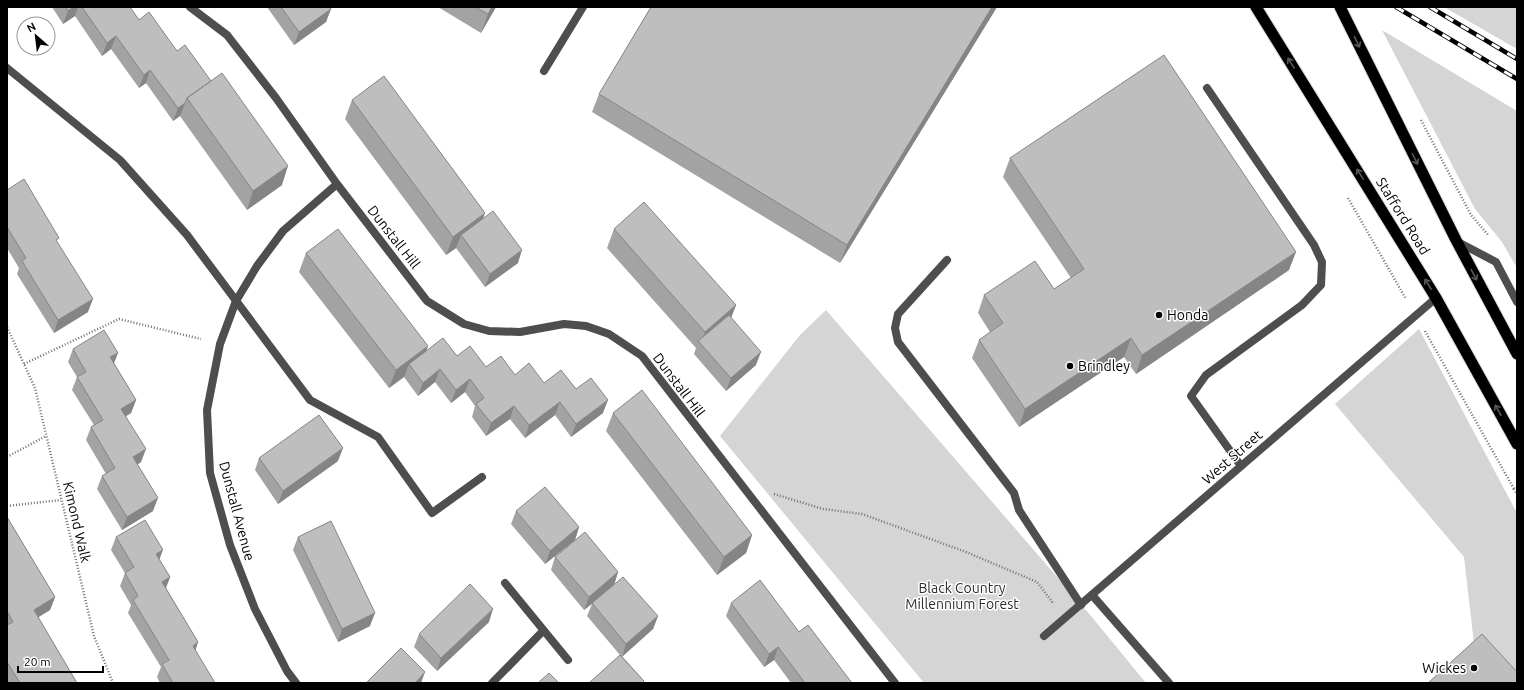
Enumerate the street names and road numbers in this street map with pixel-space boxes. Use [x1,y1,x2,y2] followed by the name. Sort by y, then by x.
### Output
[1373,175,1433,257] street label: Stafford Road
[364,202,424,272] street label: Dunstall Hill
[650,350,708,420] street label: Dunstall Hill
[1199,426,1266,487] street label: West Street
[216,460,258,562] street label: Dunstall Avenue
[60,480,94,564] street label: Kimond Walk

